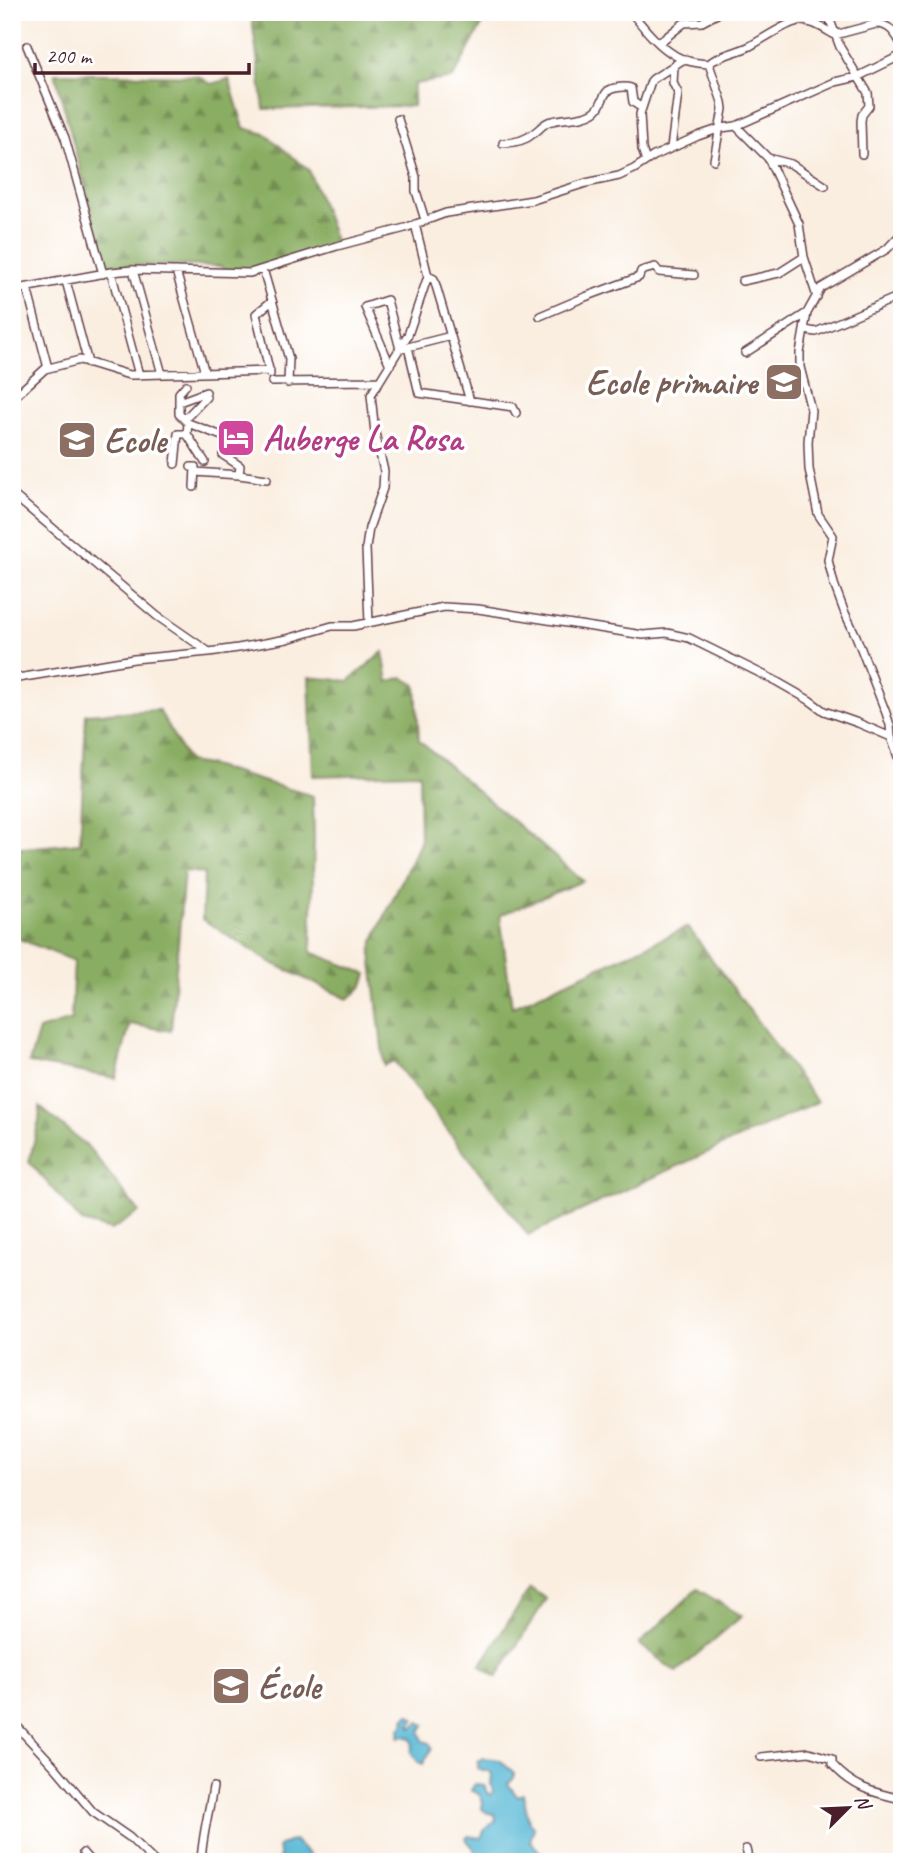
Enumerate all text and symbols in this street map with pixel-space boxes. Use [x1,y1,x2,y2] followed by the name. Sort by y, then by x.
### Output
[35,32,248,76] scale bar
[46,43,93,69] text: 200 m
[586,360,759,405] place label: Ecole primaire
[763,361,805,403] school or university icon: Ecole primaire
[263,416,465,461] place label: Auberge La Rosa
[215,417,257,459] hotel icon: Auberge La Rosa
[104,418,168,463] place label: Ecole
[56,419,98,461] school or university icon: Ecole
[258,1664,323,1709] place label: École
[210,1665,252,1707] school or university icon: École
[813,1772,883,1842] north arrow
[849,1791,877,1815] text: N

